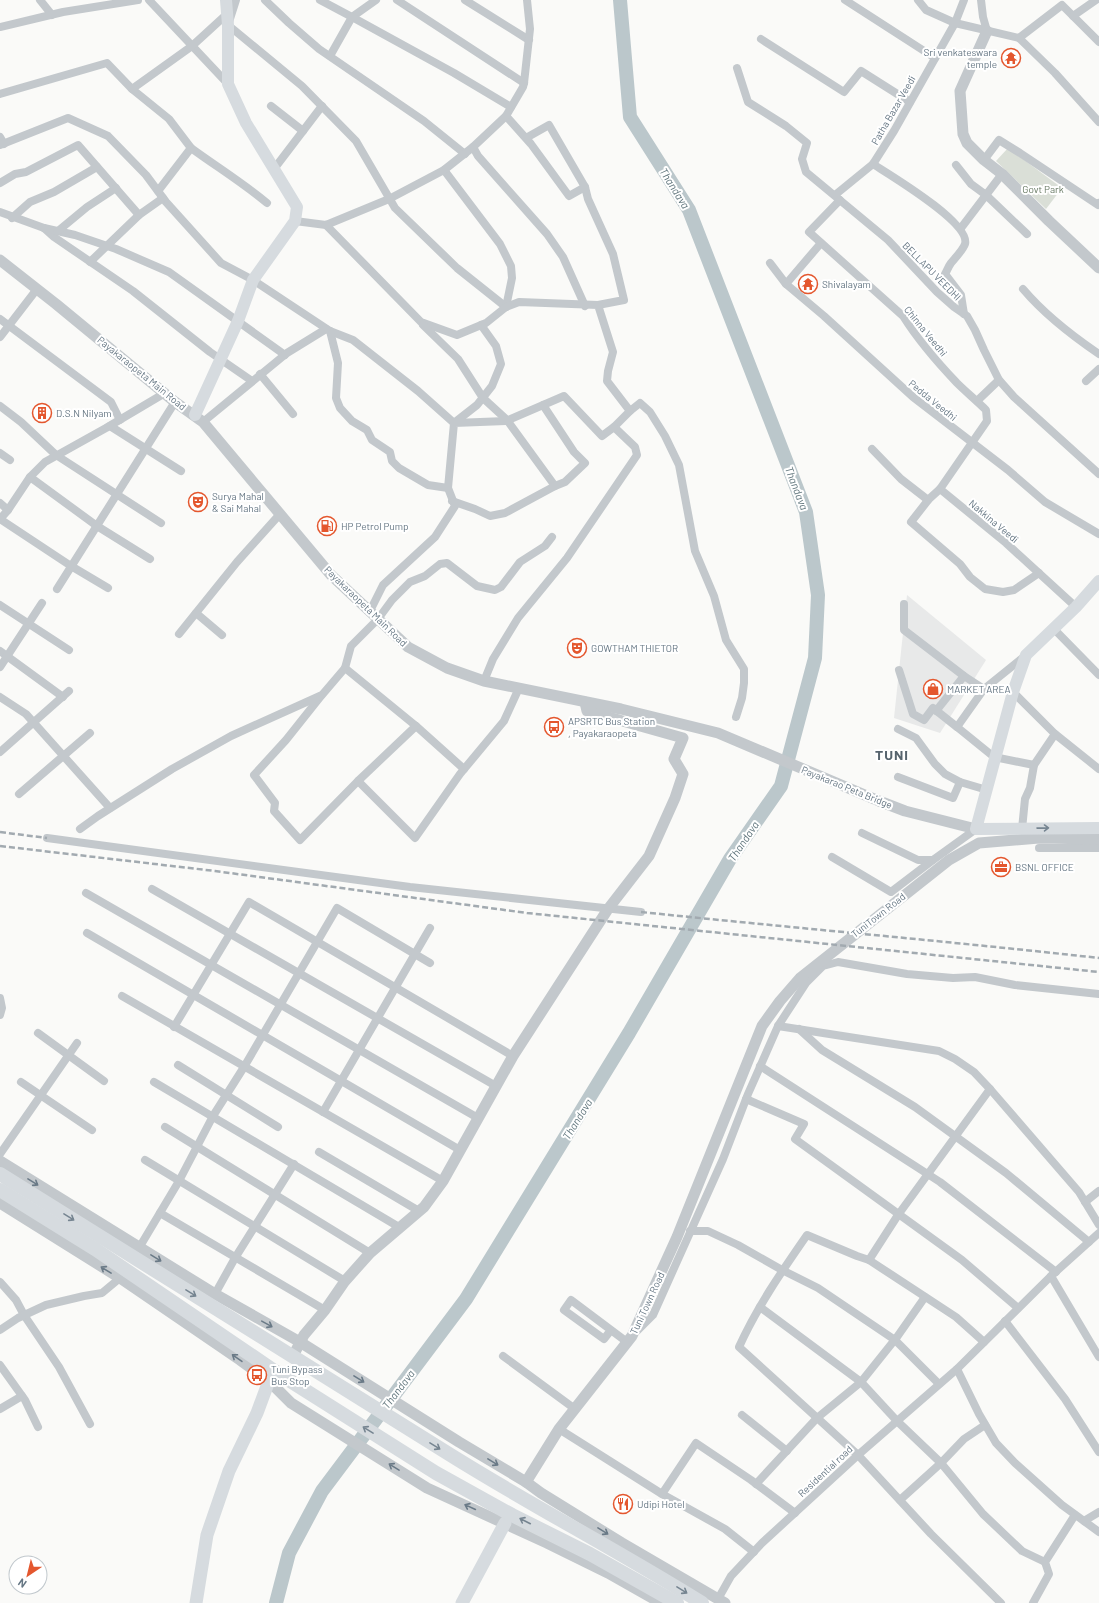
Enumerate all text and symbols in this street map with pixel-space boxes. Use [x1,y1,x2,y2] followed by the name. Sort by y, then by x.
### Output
[924,46,997,70] place label: Sri venkateswara temple
[1000,47,1022,69] temple icon: Sri venkateswara temple
[868,73,918,147] street label: Patha Bazar Veedi
[657,165,693,211] water label: Thandava
[1022,183,1064,195] park label: Govt Park
[900,239,964,303] street label: BELLAPU VEEDHI
[797,273,819,295] temple icon: Shivalayam
[822,278,871,290] place label: Shivalayam
[902,303,950,359] street label: Chinna Veedhi
[95,334,189,412] street label: Payakaraopeta Main Road
[906,377,960,423] street label: Pedda Veedhi
[31,402,53,424] building icon: D.S.N Nilyam
[56,407,112,419] place label: D.S.N Nilyam
[783,464,811,512] water label: Thandava
[212,490,264,514] place label: Surya Mahal & Sai Mahal
[187,491,209,513] theatre icon: Surya Mahal & Sai Mahal
[967,497,1021,545] street label: Nakkina Veedi
[316,515,338,537] fuel station icon: HP Petrol Pump
[341,520,409,532] place label: HP Petrol Pump
[322,563,410,649] street label: Payakaraopeta Main Road
[566,637,588,659] theatre icon: GOWTHAM THIETOR
[591,642,678,654] place label: GOWTHAM THIETOR
[922,678,944,700] shop icon: MARKET AREA
[947,683,1011,695] place label: MARKET AREA
[568,715,655,739] place label: APSRTC Bus Station , Payakaraopeta
[543,716,565,738] bus stop icon: APSRTC Bus Station , Payakaraopeta
[875,746,909,763] district label: TUNI
[800,763,894,811] street label: Payakarao Peta Bridge
[725,818,761,864] water label: Thandava
[1036,824,1049,832] one-way arrow
[990,856,1012,878] office icon: BSNL OFFICE
[1015,861,1074,873] place label: BSNL OFFICE
[848,890,908,940] street label: TuniTown Road
[559,1096,595,1142] water label: Thandava
[27,1178,38,1186] one-way arrow
[63,1213,75,1221] one-way arrow
[150,1254,162,1262] one-way arrow
[101,1265,112,1274] one-way arrow
[627,1270,667,1336] street label: Tuni Town Road
[185,1289,197,1297] one-way arrow
[261,1321,273,1329] one-way arrow
[232,1354,243,1362] one-way arrow
[271,1363,323,1387] place label: Tuni Bypass Bus Stop
[246,1364,268,1386] bus stop icon: Tuni Bypass Bus Stop
[379,1367,417,1411] water label: Thandava
[353,1375,364,1383] one-way arrow
[363,1426,374,1434] one-way arrow
[429,1442,441,1450] one-way arrow
[795,1443,855,1499] street label: Residential road
[487,1459,499,1467] one-way arrow
[389,1463,400,1471] one-way arrow
[612,1493,634,1515] restaurant icon: Udipi Hotel
[637,1498,685,1510] place label: Udipi Hotel
[464,1503,476,1510] one-way arrow
[519,1517,531,1525] one-way arrow
[597,1528,609,1536] one-way arrow
[8,1555,48,1595] north arrow
[15,1576,29,1591] text: N
[676,1587,688,1595] one-way arrow

